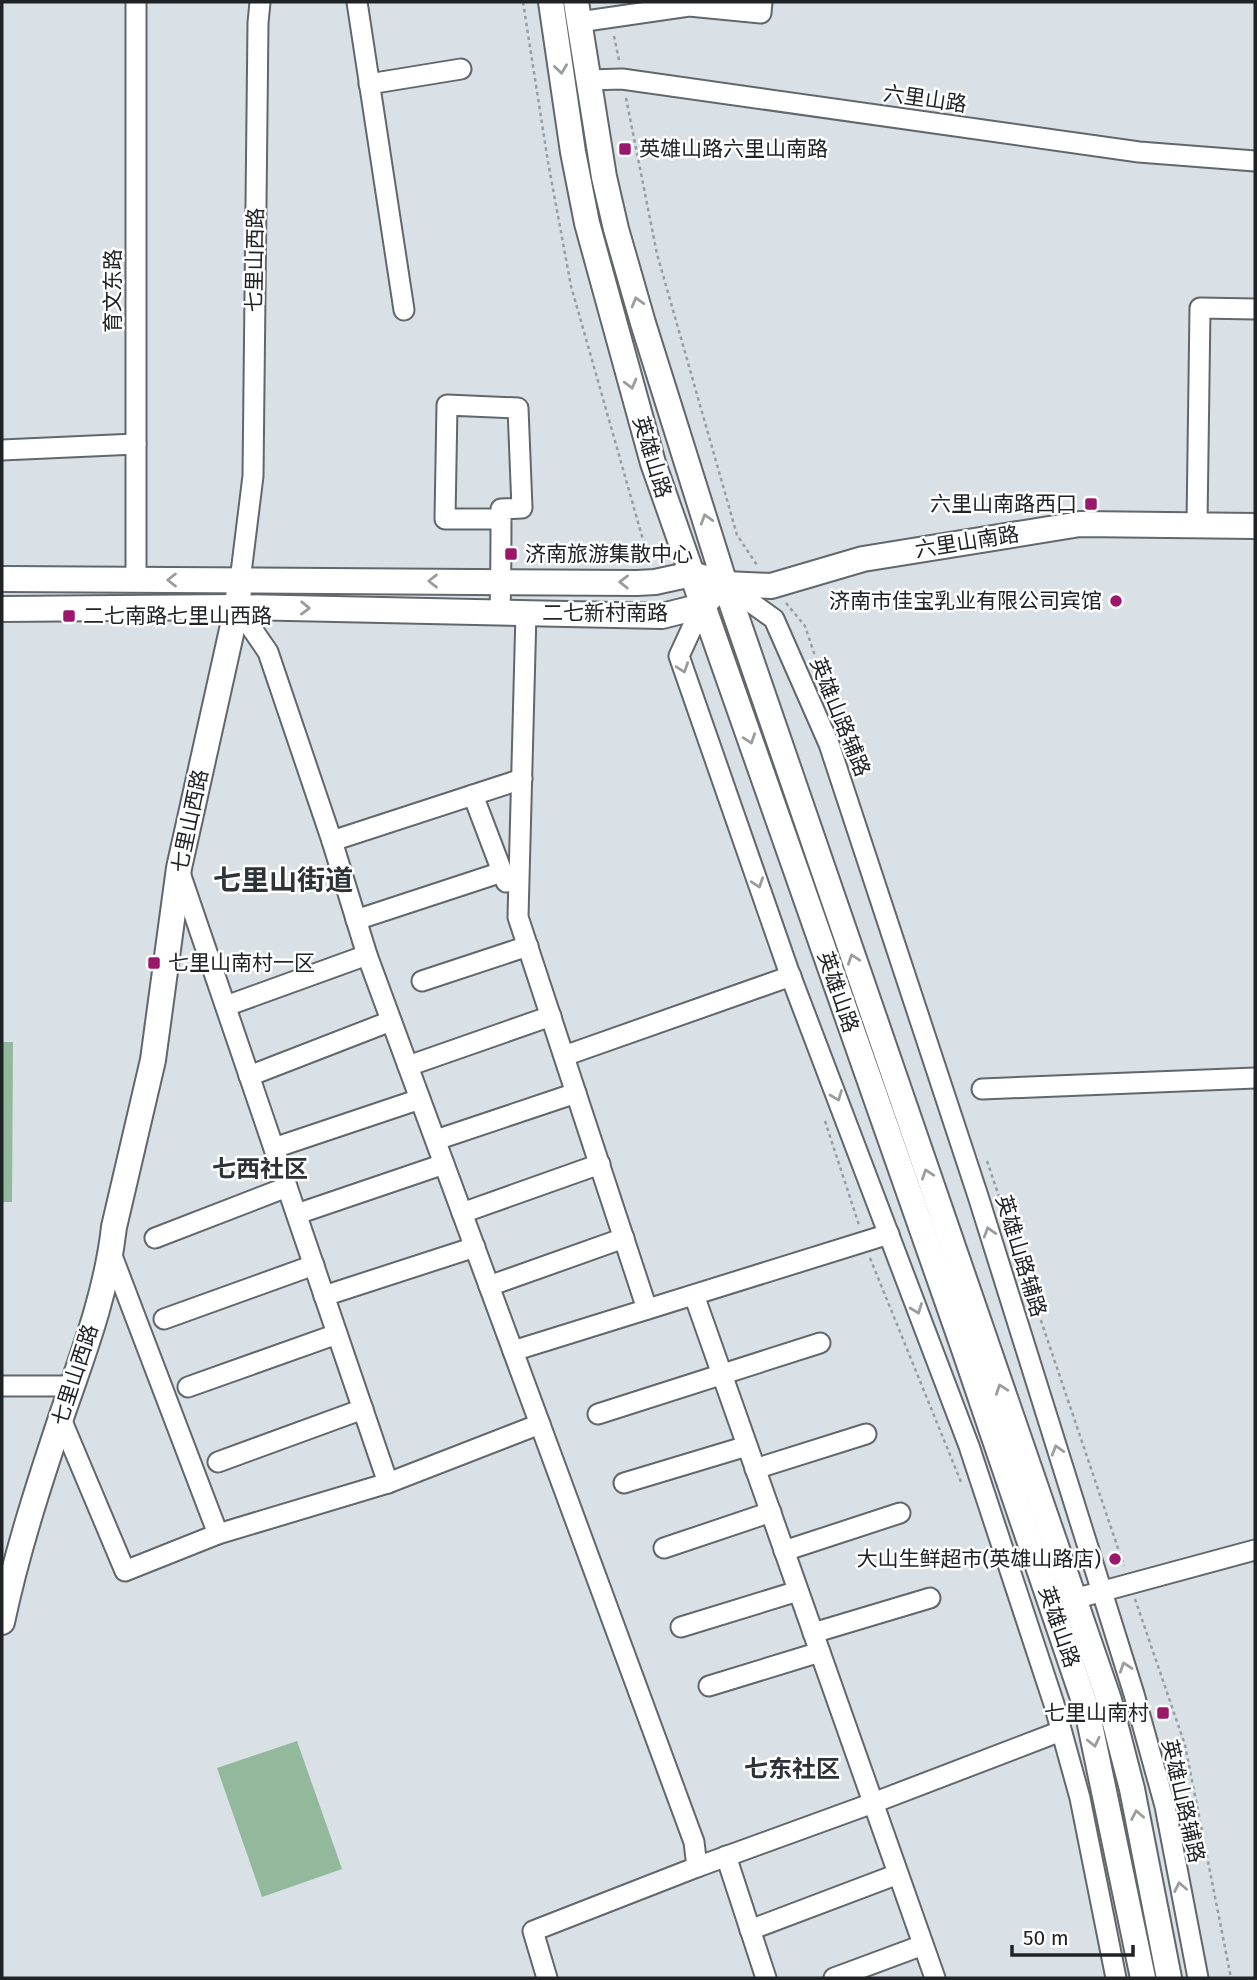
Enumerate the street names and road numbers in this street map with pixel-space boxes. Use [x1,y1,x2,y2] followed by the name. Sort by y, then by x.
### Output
[882,80,968,118] street label: 六里山路
[241,207,269,313] street label: 七里山西路
[100,249,126,333] street label: 育文东路
[627,413,677,501] street label: 英雄山路
[913,521,1021,563] street label: 六里山南路
[542,600,668,626] street label: 二七新村南路
[804,654,876,780] street label: 英雄山路辅路
[166,767,214,875] street label: 七里山西路
[812,948,864,1036] street label: 英雄山路
[990,1192,1052,1320] street label: 英雄山路辅路
[46,1321,104,1429] street label: 七里山西路
[1033,1583,1085,1671] street label: 英雄山路
[1156,1737,1210,1865] street label: 英雄山路辅路

